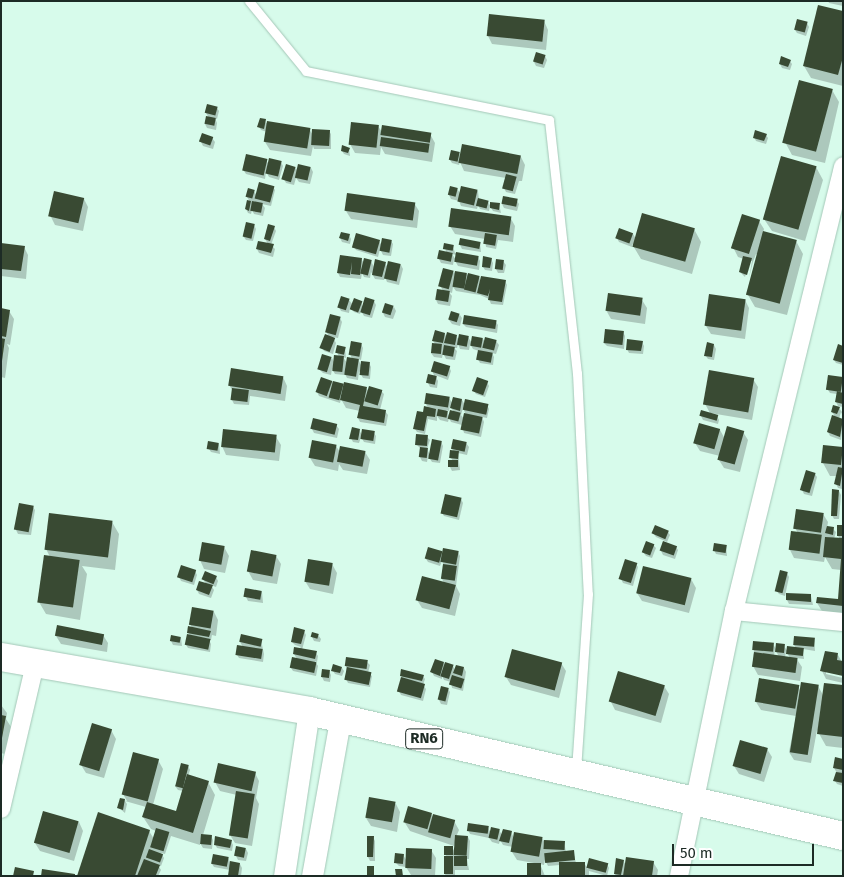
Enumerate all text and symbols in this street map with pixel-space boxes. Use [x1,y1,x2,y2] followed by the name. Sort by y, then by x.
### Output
[404,726,444,752] road number: RN6
[674,834,816,866] scale bar
[680,844,713,862] text: 50 m

